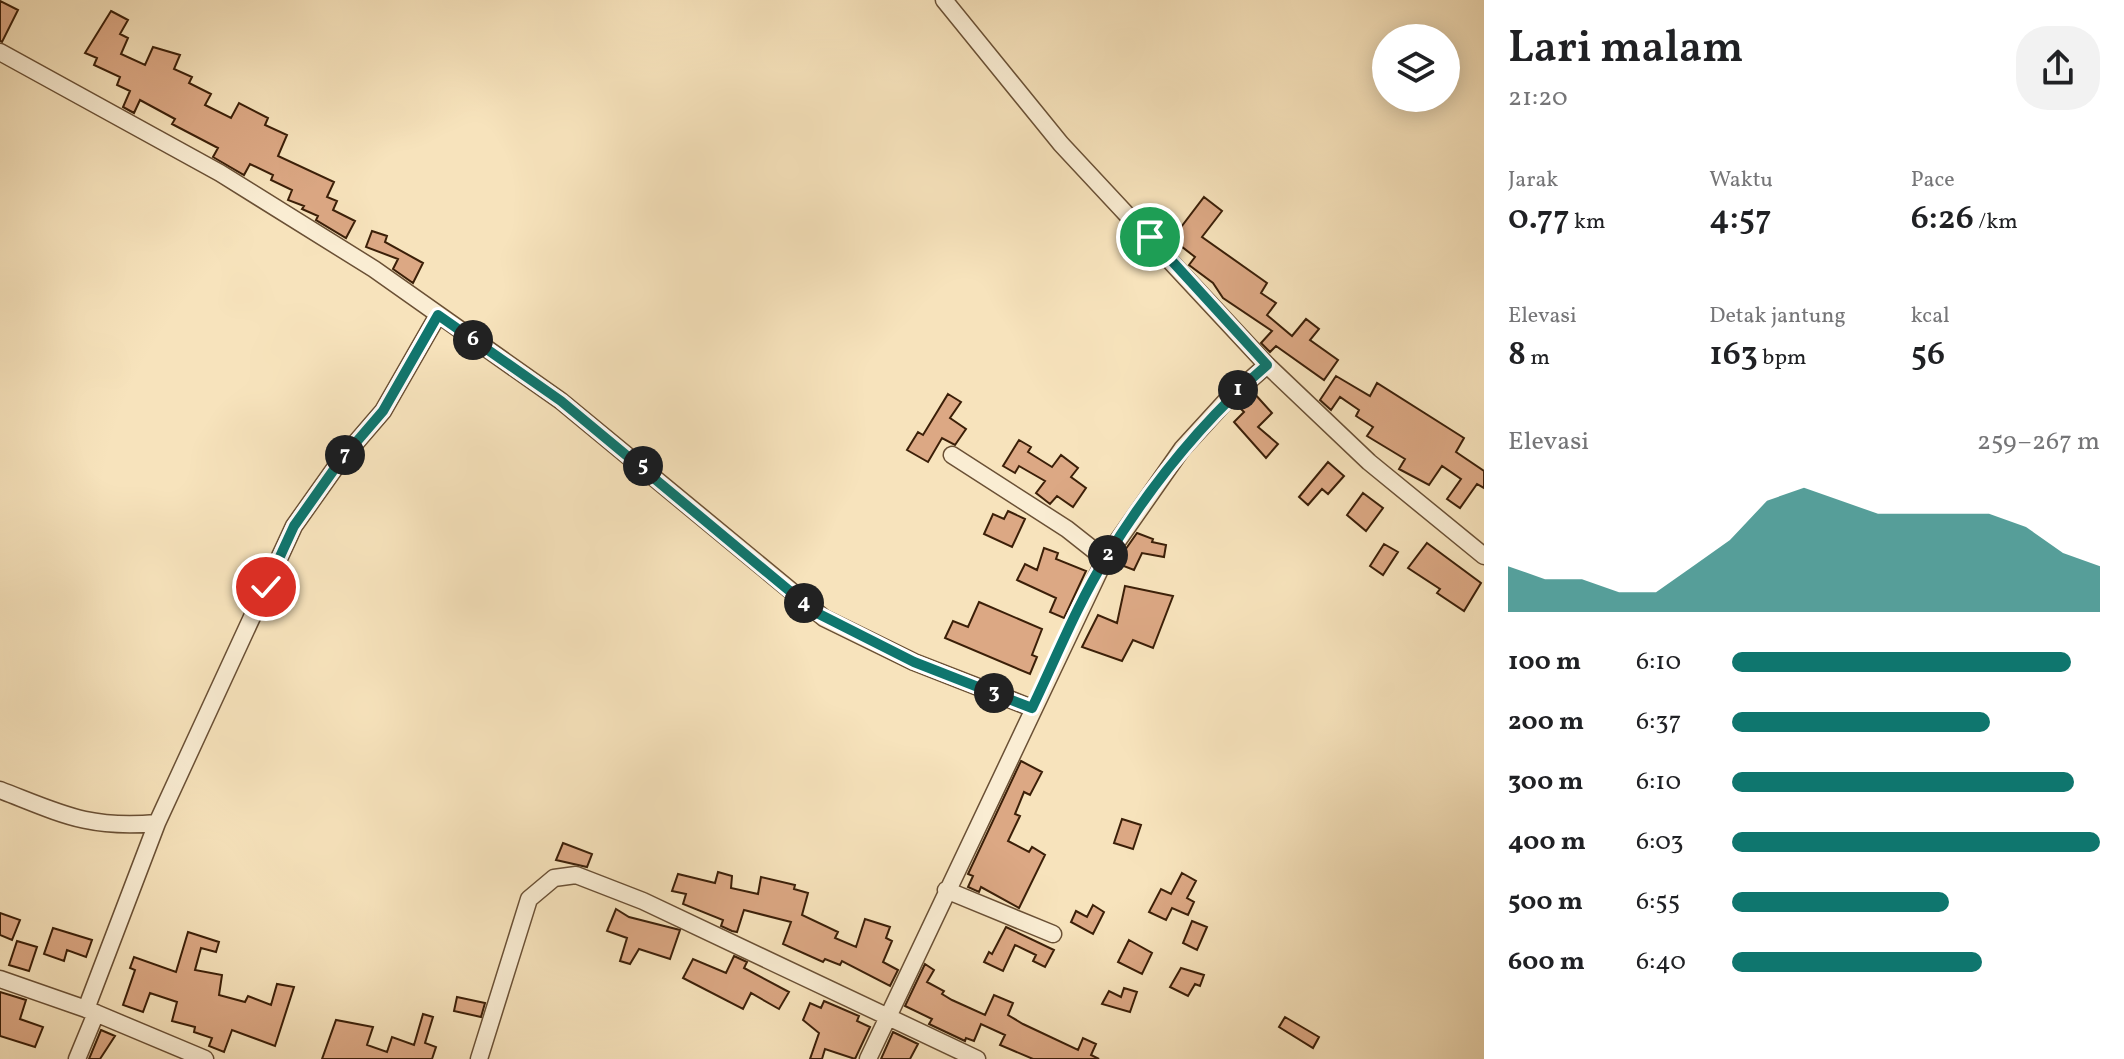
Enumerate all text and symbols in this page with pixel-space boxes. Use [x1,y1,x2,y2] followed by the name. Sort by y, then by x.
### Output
[1508,19,1743,80] text: Lari malam
[1372,24,1460,112] map controls
[1372,24,1460,112] button: layers
[2016,26,2100,110] button: share
[1508,80,1568,116] text: 21:20
[1508,165,1558,196] text: Jarak
[1709,165,1773,196] text: Waktu
[1911,165,1955,196] text: Pace
[1508,196,1570,243] text: 0.77
[1709,196,1772,243] text: 4:57
[1911,196,1974,243] text: 6:26
[1116,203,1184,271] pin
[1570,207,1605,238] text: km
[1974,207,2018,238] text: /km
[1128,215,1172,259] icon: arrive
[1508,301,1577,332] text: Elevasi
[1709,301,1846,332] text: Detak jantung
[1911,301,1950,332] text: kcal
[453,320,493,360] pin: 6
[467,324,479,355] text: 6
[1508,332,1526,379] text: 8
[1709,332,1758,379] text: 163
[1911,332,1945,379] text: 56
[1526,343,1550,374] text: m
[1758,343,1806,374] text: bpm
[1218,370,1258,410] pin: 1
[1234,374,1242,405] text: 1
[1508,424,1589,460] text: Elevasi
[1977,424,2100,460] text: 259–267 m
[325,435,365,475] pin: 7
[340,439,350,470] text: 7
[623,446,663,486] pin: 5
[638,450,648,481] text: 5
[1088,535,1128,575] pin: 2
[1102,539,1114,570] text: 2
[232,553,300,621] pin
[244,565,288,609] icon: check
[784,583,824,623] pin: 4
[797,587,811,618] text: 4
[1508,644,1581,680] text: 100 m
[1636,644,1681,680] text: 6:10
[974,673,1014,713] pin: 3
[988,677,1000,708] text: 3
[1508,704,1584,740] text: 200 m
[1636,704,1681,740] text: 6:37
[1508,764,1584,800] text: 300 m
[1636,764,1681,800] text: 6:10
[1508,824,1586,860] text: 400 m
[1636,824,1684,860] text: 6:03
[1508,884,1583,920] text: 500 m
[1636,884,1680,920] text: 6:55
[1508,944,1585,980] text: 600 m
[1636,944,1686,980] text: 6:40

